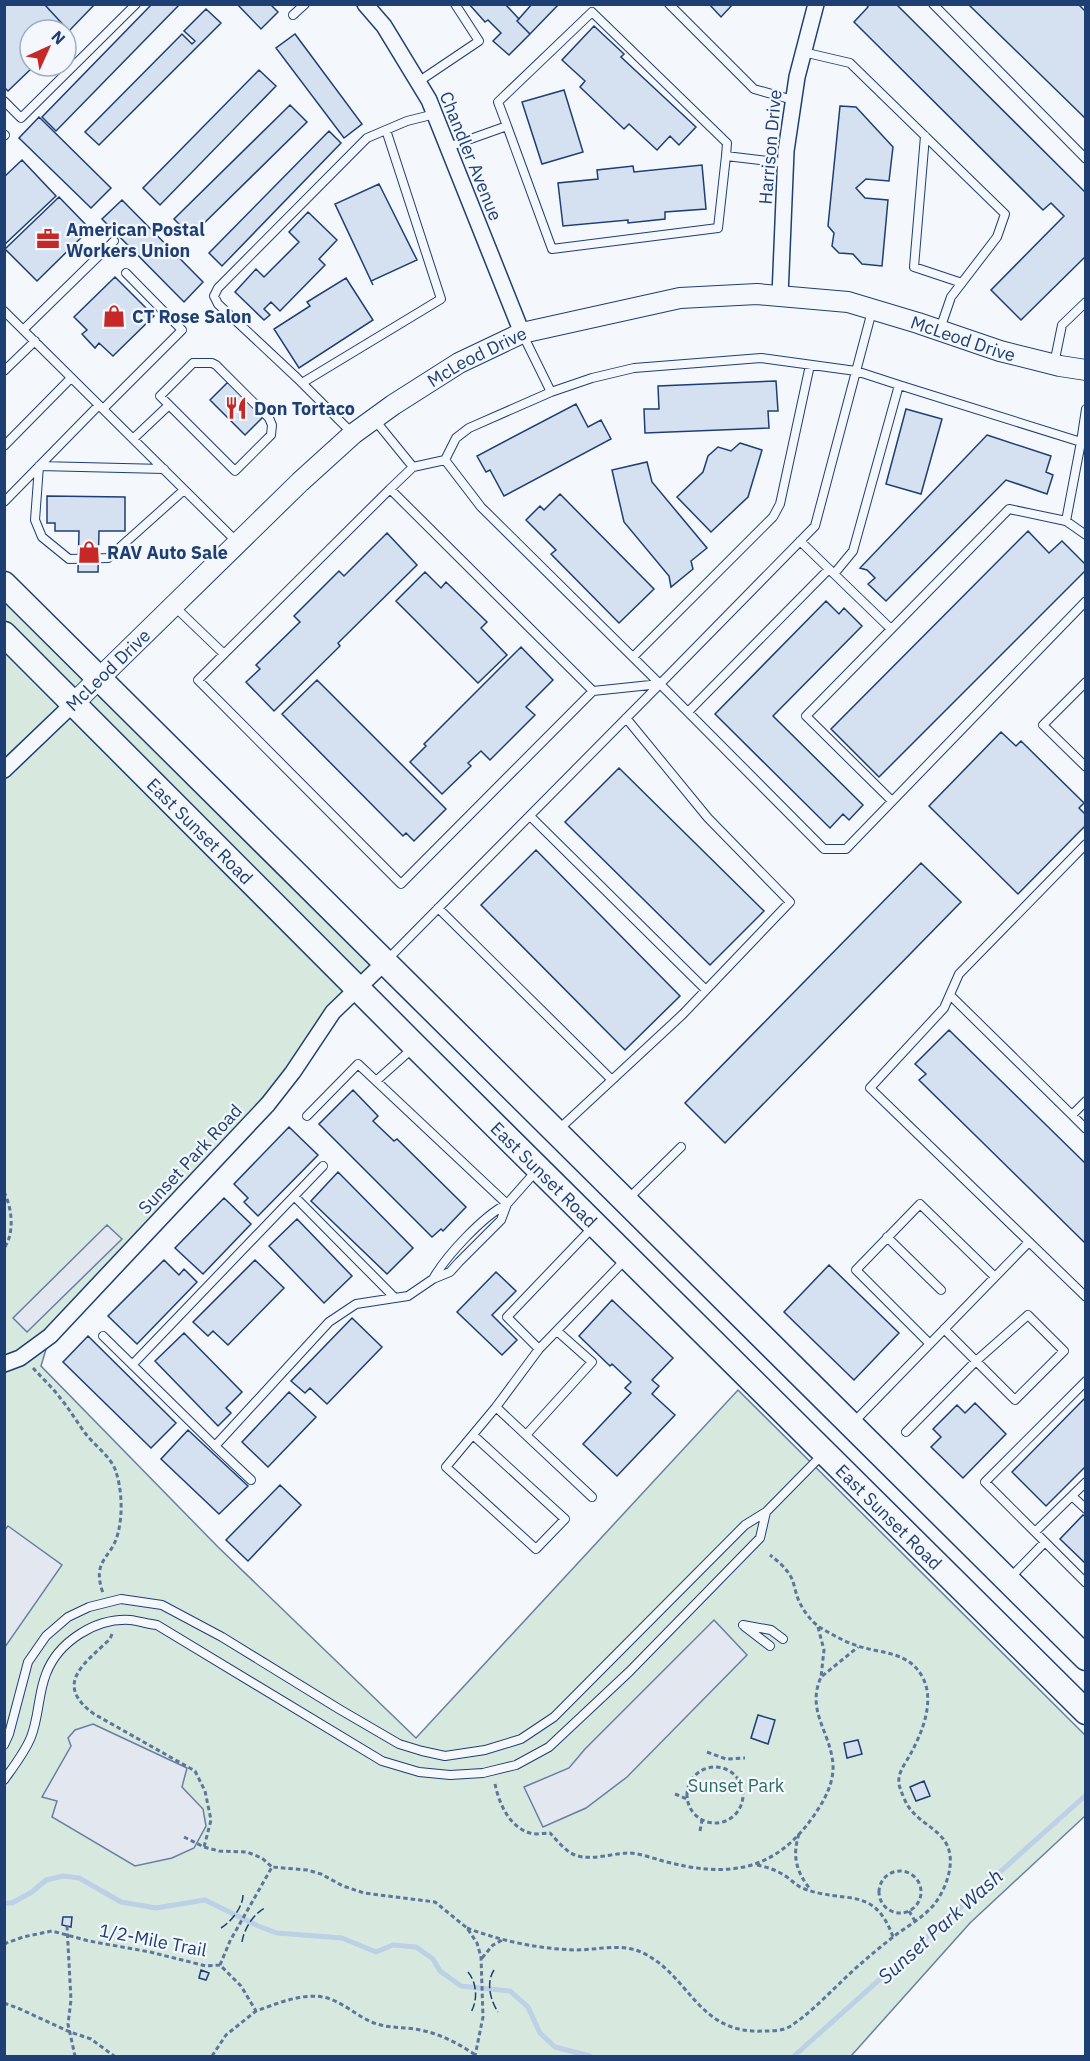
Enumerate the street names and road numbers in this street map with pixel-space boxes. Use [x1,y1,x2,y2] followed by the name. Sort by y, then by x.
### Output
[435,88,507,224] street label: Chandler Avenue
[754,89,786,205] street label: Harrison Drive
[908,310,1018,366] street label: McLeod Drive
[423,321,530,392] street label: McLeod Drive
[61,624,155,716] street label: McLeod Drive
[142,773,258,889] street label: East Sunset Road
[133,1099,247,1219] street label: Sunset Park Road
[486,1116,602,1232] street label: East Sunset Road
[831,1459,947,1574] street label: East Sunset Road
[97,1918,209,1962] street label: 1/2-Mile Trail

